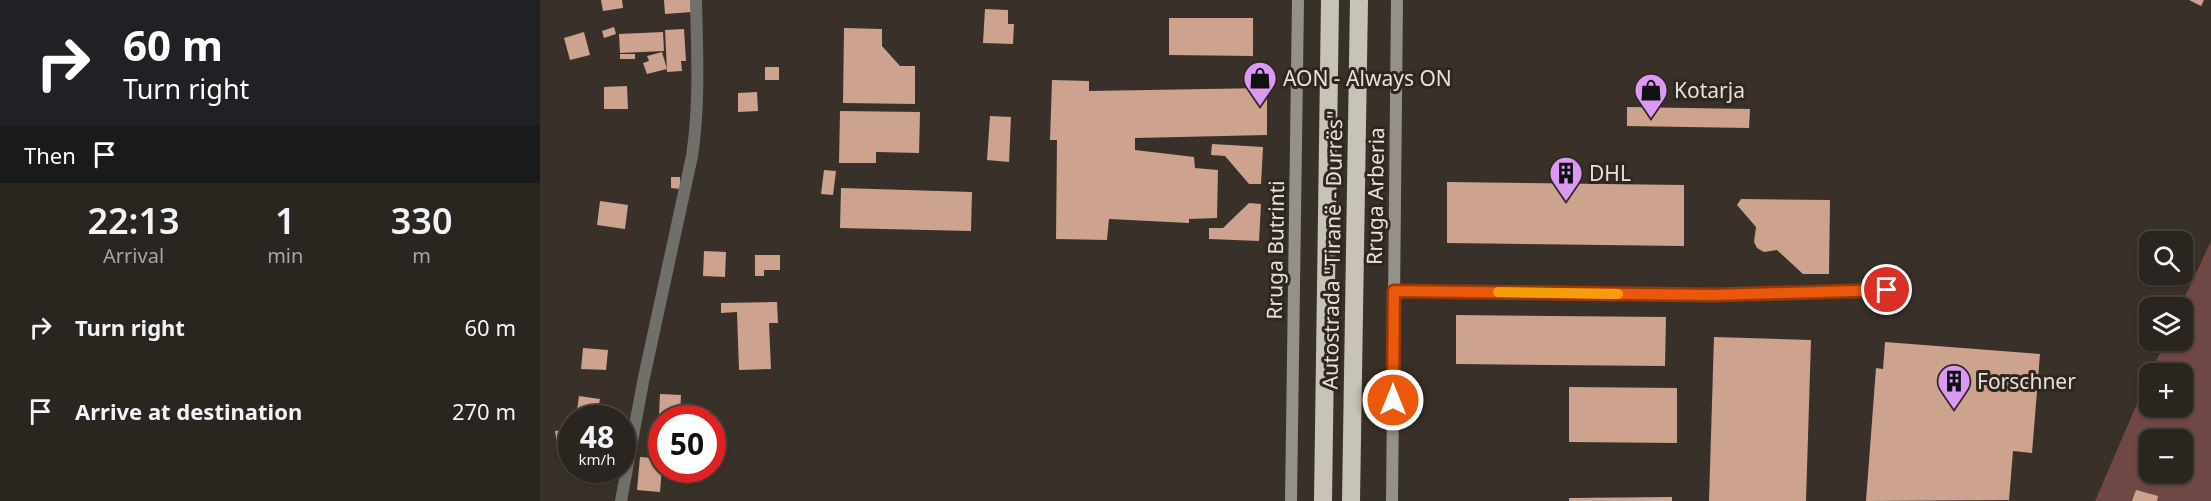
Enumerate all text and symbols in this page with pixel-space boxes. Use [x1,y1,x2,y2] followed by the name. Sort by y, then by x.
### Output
[123,16,223,73] text: 60 m
[24,24,102,102] icon: right
[1242,60,1278,107] shop icon: AON - Always ON
[1283,64,1452,92] place label: AON - Always ON
[123,70,249,107] text: Turn right
[1633,72,1669,119] shop icon: Kotarja
[1674,76,1745,104] place label: Kotarja
[1316,110,1348,390] street label: Autostrada "Tiranë - Durrës"
[1360,127,1390,265] street label: Rruga Arberia
[88,138,121,171] icon: arrive
[24,140,76,170] text: Then
[1548,155,1584,202] building icon: DHL
[1589,159,1631,187] place label: DHL
[1260,180,1290,320] street label: Rruga Butrinti
[87,196,180,245] text: 22:13
[275,196,296,245] text: 1
[391,196,453,245] text: 330
[2139,231,2193,483] map controls
[2139,231,2193,285] button: search
[103,242,164,269] text: Arrival
[267,242,303,269] text: min
[412,242,431,269] text: m
[1861,264,1912,315] pin
[1870,273,1903,306] icon: arrive
[2139,297,2193,351] button: layers
[24,311,57,344] icon: right
[75,312,185,342] text: Turn right
[465,312,516,342] text: 60 m
[1936,363,1972,410] building icon: Forschner
[2139,363,2193,417] button: +
[1977,367,2076,395] place label: Forschner
[1361,368,1425,432] position arrow
[24,395,57,428] icon: arrive
[75,396,302,426] text: Arrive at destination
[452,396,516,426] text: 270 m
[648,405,726,483] speed limit sign: 50
[580,416,614,457] text: 48
[2139,429,2193,483] button: −
[579,449,615,469] text: km/h

